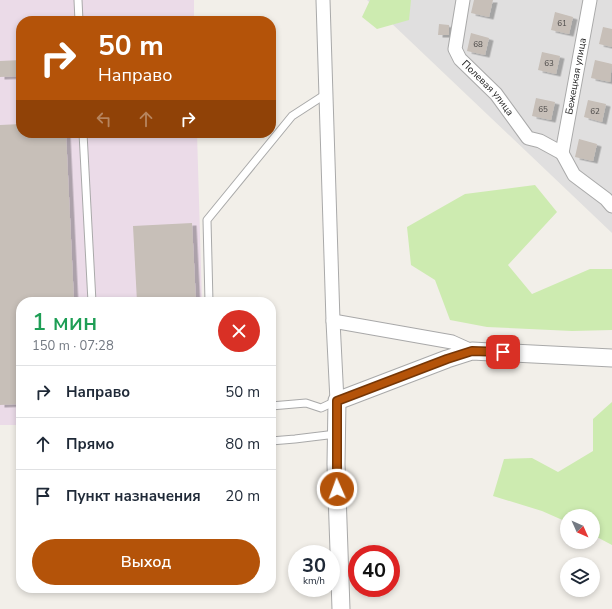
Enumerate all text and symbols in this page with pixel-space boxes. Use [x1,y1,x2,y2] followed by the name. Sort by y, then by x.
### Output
[557,18,567,29] house number: 61
[98,27,164,65] text: 50 m
[32,32,84,84] icon: right
[562,37,590,116] street label: Бежецкая улица
[473,39,483,50] house number: 68
[458,57,517,119] street label: Полевая улица
[544,58,554,69] house number: 63
[98,63,172,87] text: Направо
[538,104,548,115] house number: 65
[590,106,600,117] house number: 62
[93,108,115,130] icon: left
[135,108,157,130] icon: ahead
[177,108,199,130] icon: right
[32,306,97,338] text: 1 мин
[218,310,260,352] button: close
[486,335,520,369] pin
[32,337,114,355] text: 150 m · 07:28
[492,341,514,363] icon: arrive
[32,381,54,403] icon: right
[66,382,130,402] text: Направо
[225,382,260,402] text: 50 m
[32,433,54,455] icon: ahead
[66,434,114,454] text: Прямо
[225,434,260,454] text: 80 m
[316,468,358,510] position arrow
[32,485,54,507] icon: arrive
[66,486,201,506] text: Пункт назначения
[225,486,260,506] text: 20 m
[560,509,600,549] north arrow
[560,509,600,597] map controls
[32,539,260,585] button: Выход
[348,545,400,597] speed limit sign: 40
[302,552,326,579] text: 30
[560,557,600,597] button: layers
[303,574,325,588] text: km/h

